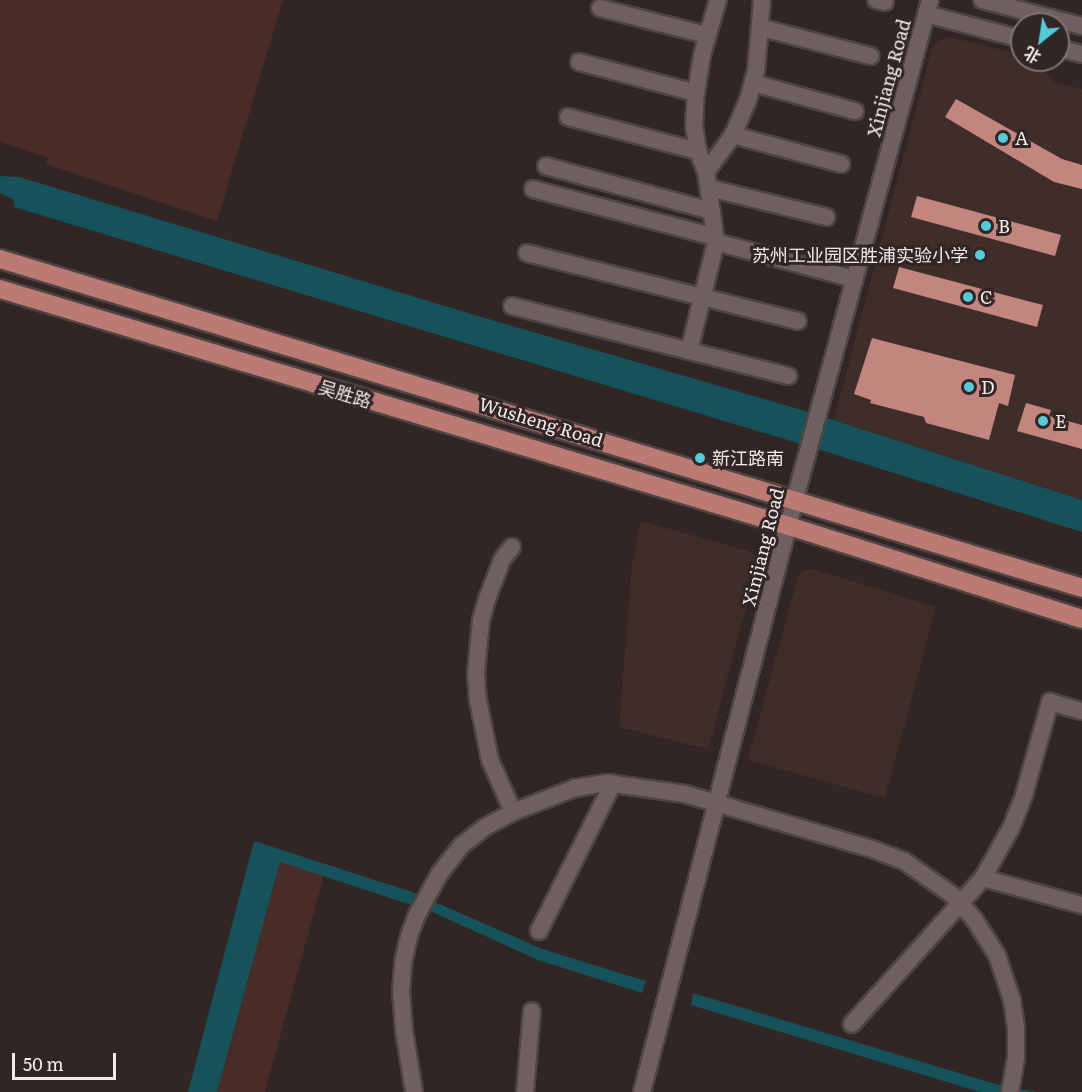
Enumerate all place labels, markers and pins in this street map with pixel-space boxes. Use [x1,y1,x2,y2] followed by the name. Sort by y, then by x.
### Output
[1015,127,1028,149] place label: A
[996,131,1010,145] marker: A
[998,215,1010,237] place label: B
[979,219,993,233] marker: B
[752,244,968,266] place label: 苏州工业园区胜浦实验小学
[973,248,987,262] marker: 苏州工业园区胜浦实验小学
[980,286,993,308] place label: C
[961,290,975,304] marker: C
[981,376,995,398] place label: D
[962,380,976,394] marker: D
[1055,410,1066,432] place label: E
[1036,414,1050,428] marker: E
[712,447,784,469] place label: 新江路南
[693,451,707,465] marker: 新江路南

